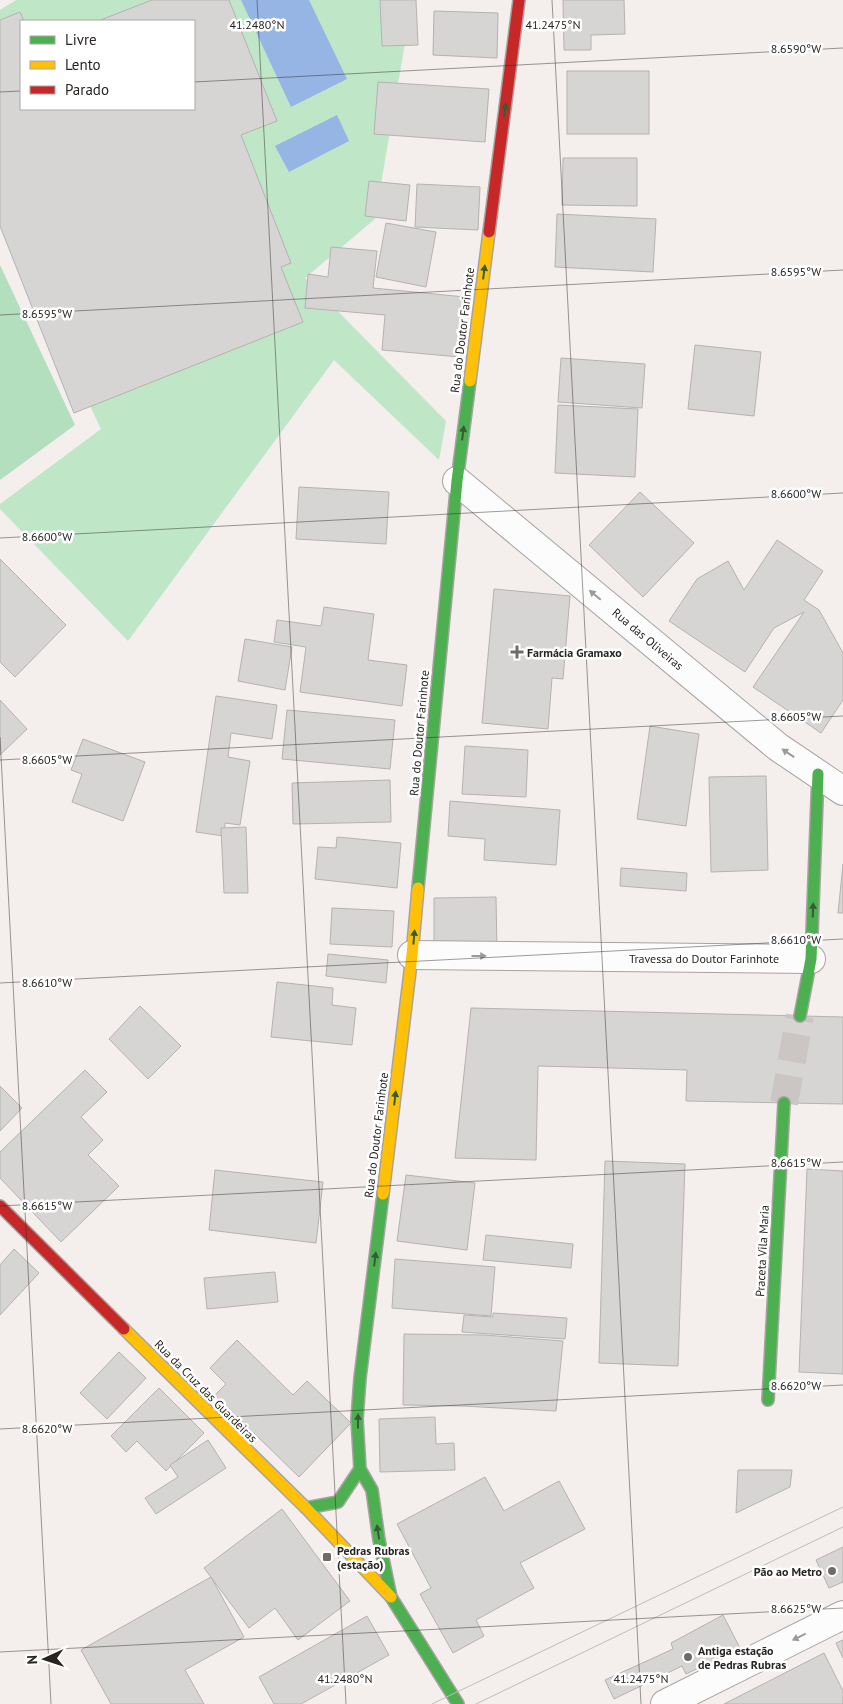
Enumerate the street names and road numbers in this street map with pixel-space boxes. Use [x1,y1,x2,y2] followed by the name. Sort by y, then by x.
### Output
[447,266,477,394] street label: Rua do Doutor Farinhote
[609,605,687,673] street label: Rua das Oliveiras
[406,669,432,797] street label: Rua do Doutor Farinhote
[629,951,779,966] street label: Travessa do Doutor Farinhote
[361,1071,391,1199] street label: Rua do Doutor Farinhote
[752,1205,772,1297] street label: Praceta Vila Maria
[152,1337,260,1445] street label: Rua da Cruz das Guardeiras

